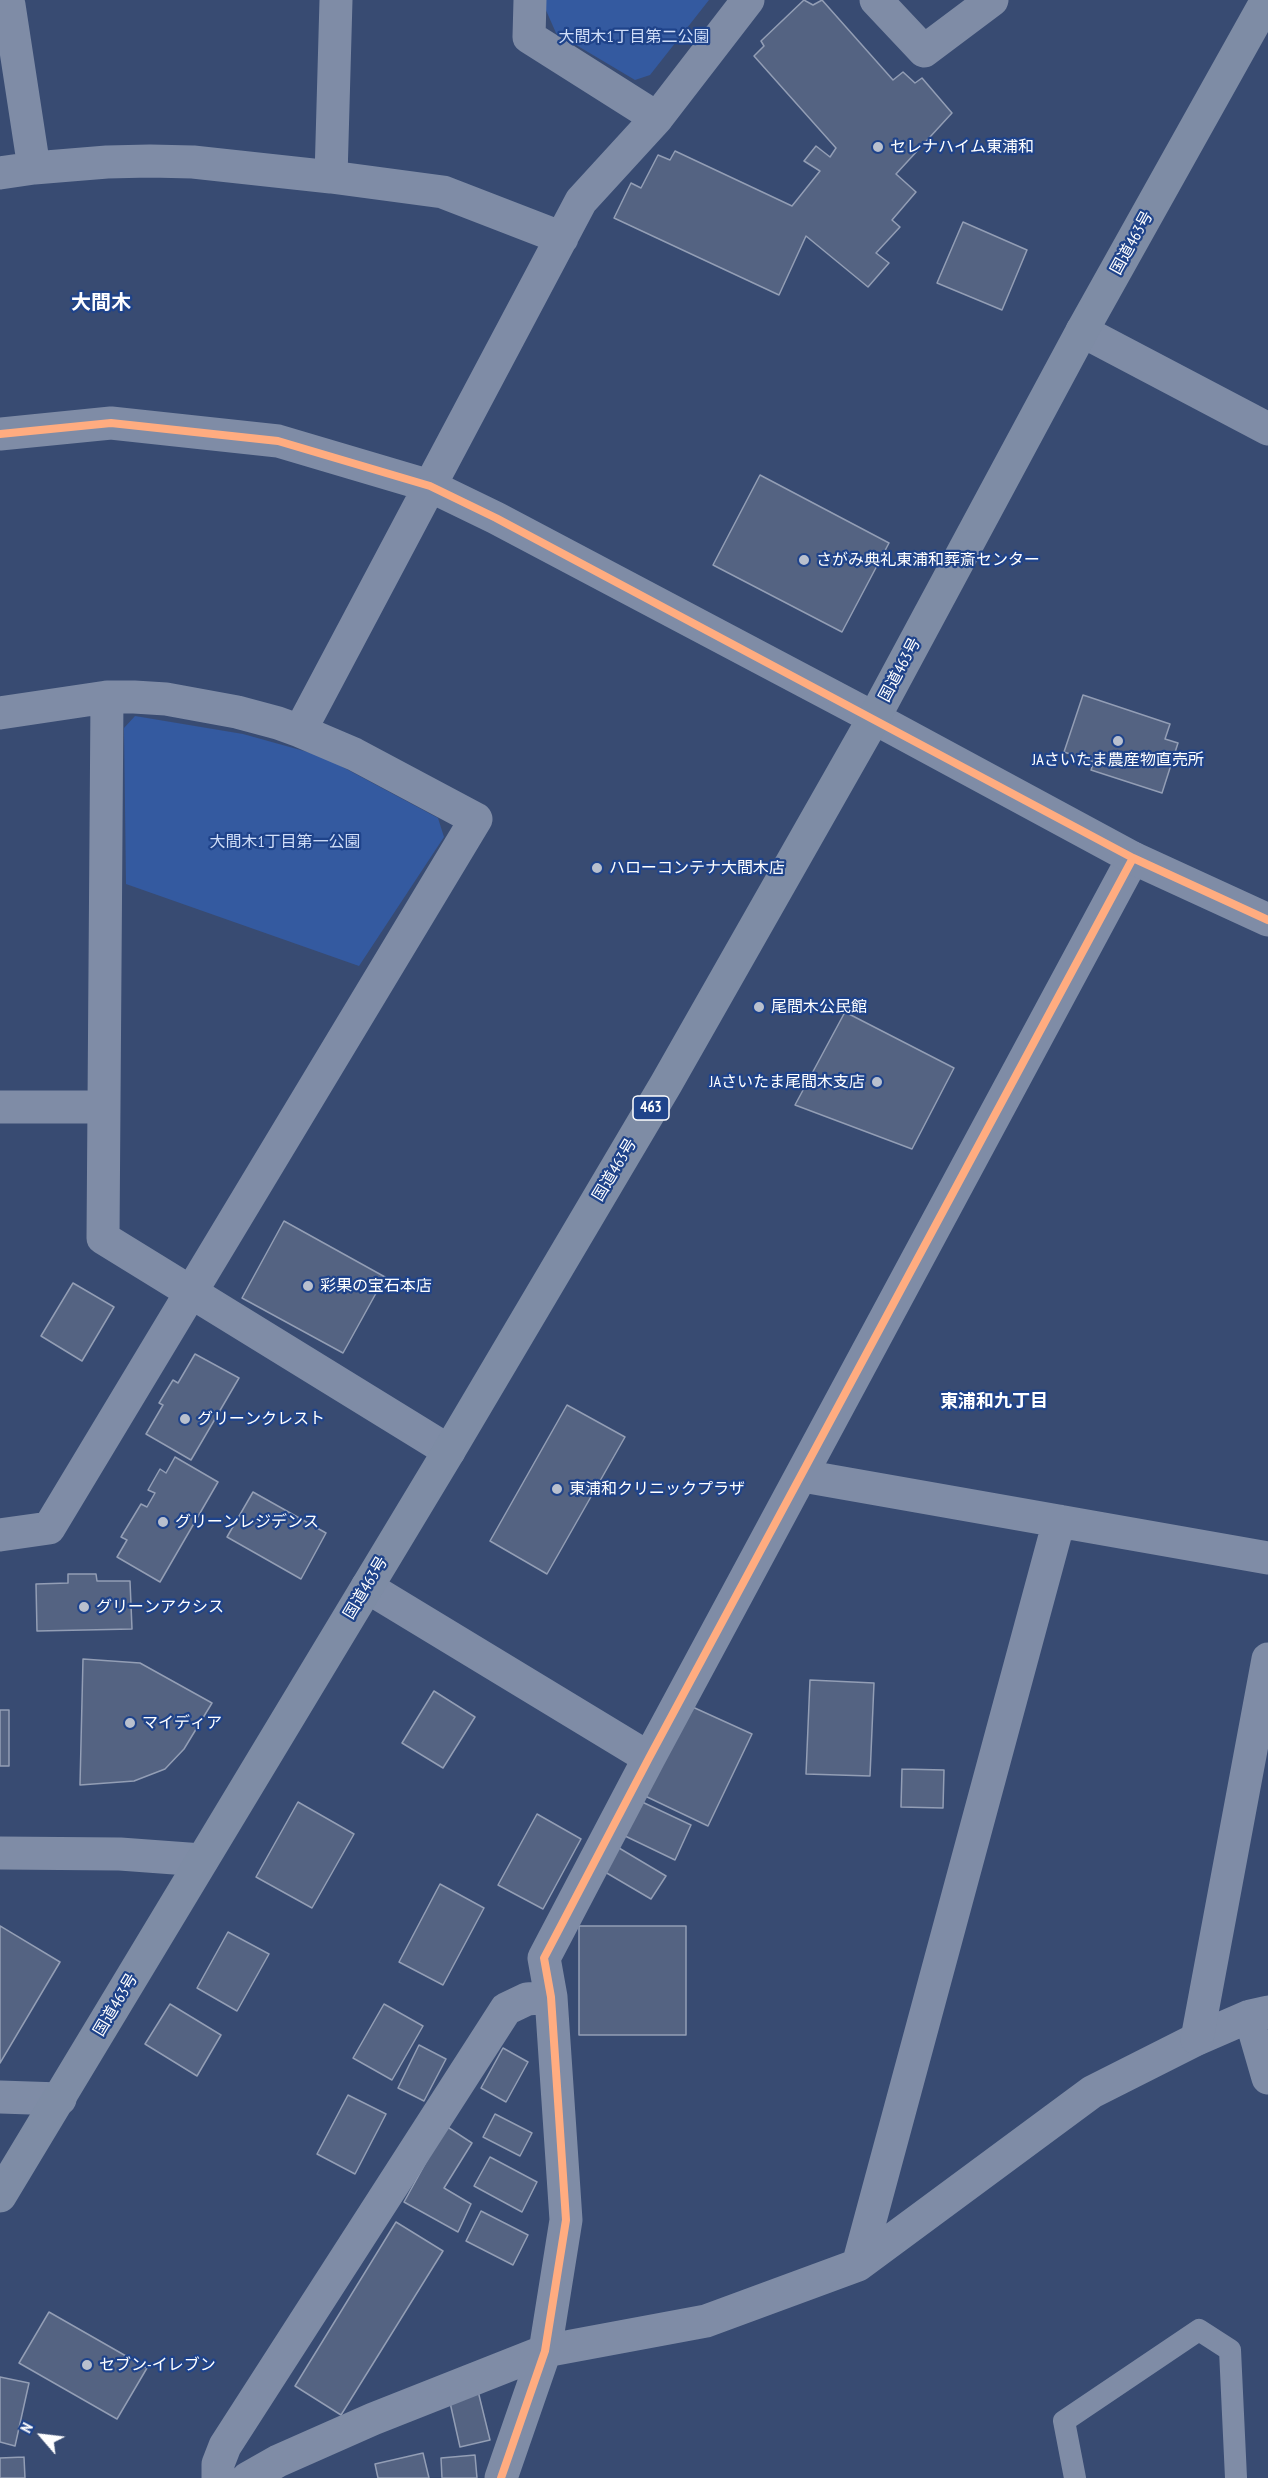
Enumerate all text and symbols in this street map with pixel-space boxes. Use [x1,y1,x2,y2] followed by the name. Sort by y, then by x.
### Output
[558,27,710,47] park label: 大間木1丁目第二公園
[890,137,1034,157] place label: セレナハイム東浦和
[871,140,885,154] marker: セレナハイム東浦和
[1107,208,1157,278] street label: 国道463号
[71,291,131,315] district label: 大間木
[816,550,1040,570] place label: さがみ典礼東浦和葬斎センター
[797,553,811,567] marker: さがみ典礼東浦和葬斎センター
[875,635,925,705] street label: 国道463号
[1111,734,1125,748] marker: JAさいたま農産物直売所
[1032,750,1204,770] place label: JAさいたま農産物直売所
[209,832,361,852] park label: 大間木1丁目第一公園
[609,858,785,878] place label: ハローコンテナ大間木店
[590,861,604,875] marker: ハローコンテナ大間木店
[771,997,867,1017] place label: 尾間木公民館
[752,1000,766,1014] marker: 尾間木公民館
[710,1072,865,1092] place label: JAさいたま尾間木支店
[870,1075,884,1089] marker: JAさいたま尾間木支店
[633,1096,669,1120] road number: 463
[589,1135,641,1205] street label: 国道463号
[320,1276,432,1296] place label: 彩果の宝石本店
[301,1279,315,1293] marker: 彩果の宝石本店
[940,1391,1048,1413] district label: 東浦和九丁目
[197,1409,325,1429] place label: グリーンクレスト
[178,1412,192,1426] marker: グリーンクレスト
[569,1479,745,1499] place label: 東浦和クリニックプラザ
[550,1482,564,1496] marker: 東浦和クリニックプラザ
[175,1512,319,1532] place label: グリーンレジデンス
[156,1515,170,1529] marker: グリーンレジデンス
[340,1553,392,1623] street label: 国道463号
[96,1597,224,1617] place label: グリーンアクシス
[77,1600,91,1614] marker: グリーンアクシス
[142,1713,222,1733] place label: マイディア
[123,1716,137,1730] marker: マイディア
[90,1970,142,2040] street label: 国道463号
[99,2355,216,2375] place label: セブン-イレブン
[80,2358,94,2372] marker: セブン-イレブン
[12,2406,72,2466] north arrow
[15,2419,37,2436] text: N

